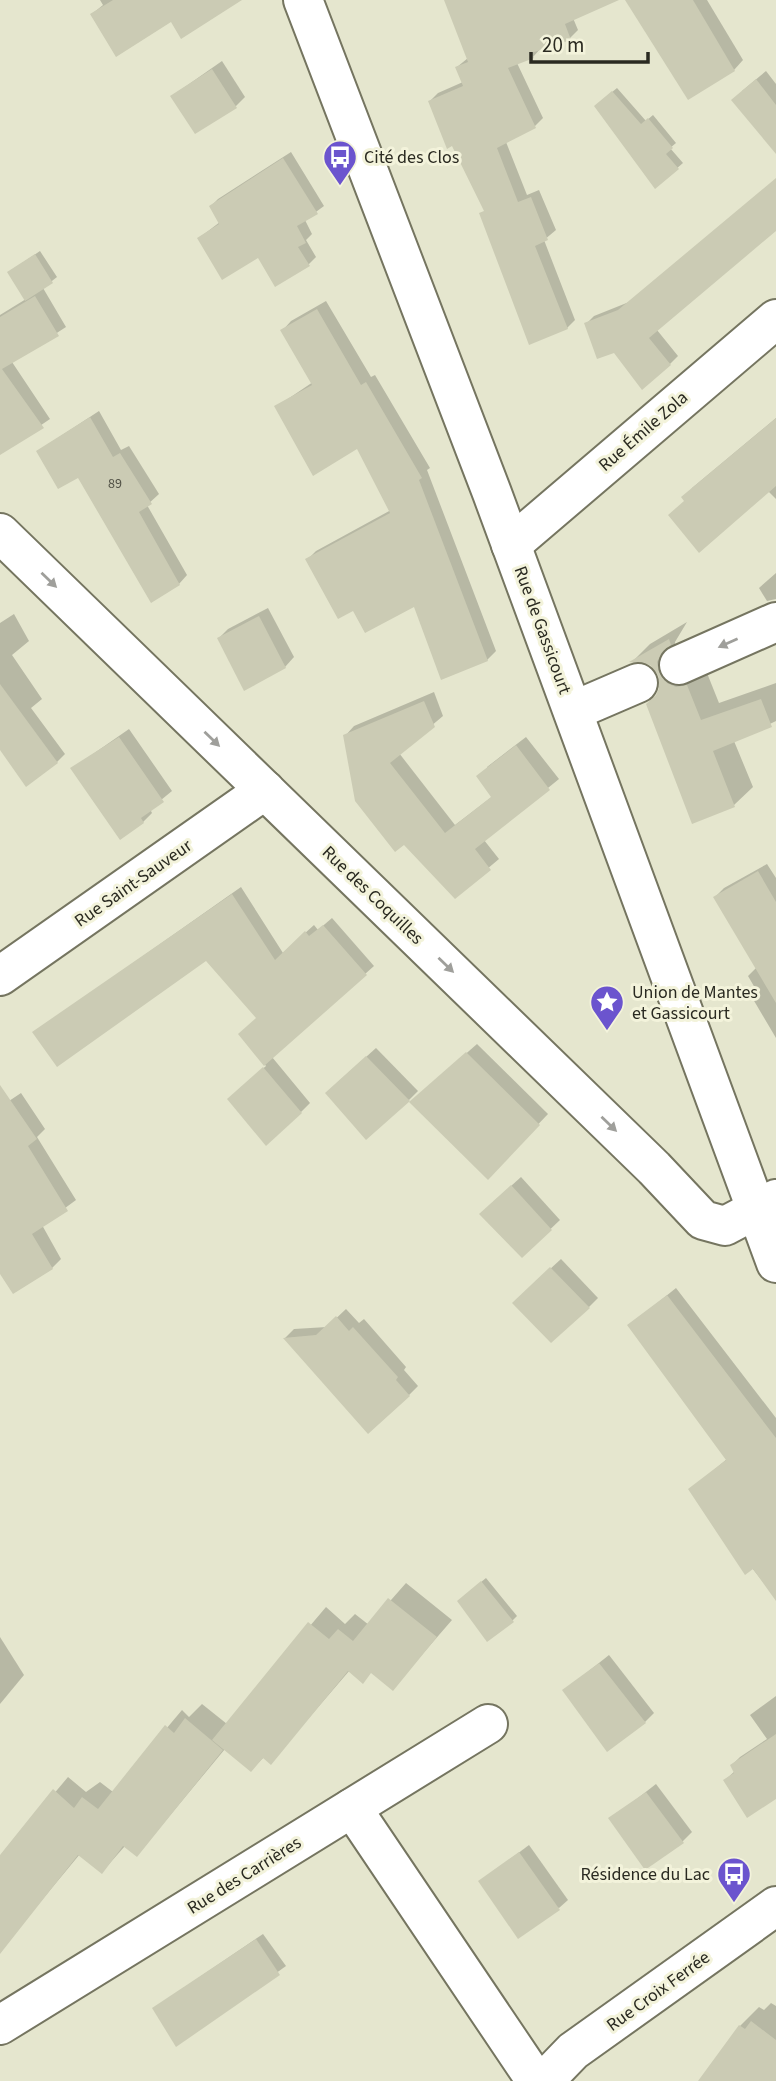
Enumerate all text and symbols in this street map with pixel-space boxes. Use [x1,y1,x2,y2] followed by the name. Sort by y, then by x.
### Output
[531,21,648,65] scale bar
[542,30,584,60] text: 20 m
[321,138,359,187] bus stop icon: Cité des Clos
[364,145,459,170] place label: Cité des Clos
[593,385,694,477] street label: Rue Émile Zola
[108,474,122,494] house number: 89
[508,563,577,698] street label: Rue de Gassicourt
[40,572,57,588] one-way arrow
[717,638,738,649] one-way arrow
[203,730,220,746] one-way arrow
[70,833,198,933] street label: Rue Saint-Sauveur
[316,840,429,950] street label: Rue des Coquilles
[437,957,454,974] one-way arrow
[632,980,758,1026] place label: Union de Mantes et Gassicourt
[588,983,626,1032] place icon: Union de Mantes et Gassicourt
[600,1116,617,1133] one-way arrow
[182,1830,306,1921] street label: Rue des Carrières
[715,1855,753,1904] bus stop icon: Résidence du Lac
[581,1862,710,1887] place label: Résidence du Lac
[601,1945,715,2038] street label: Rue Croix Ferrée

